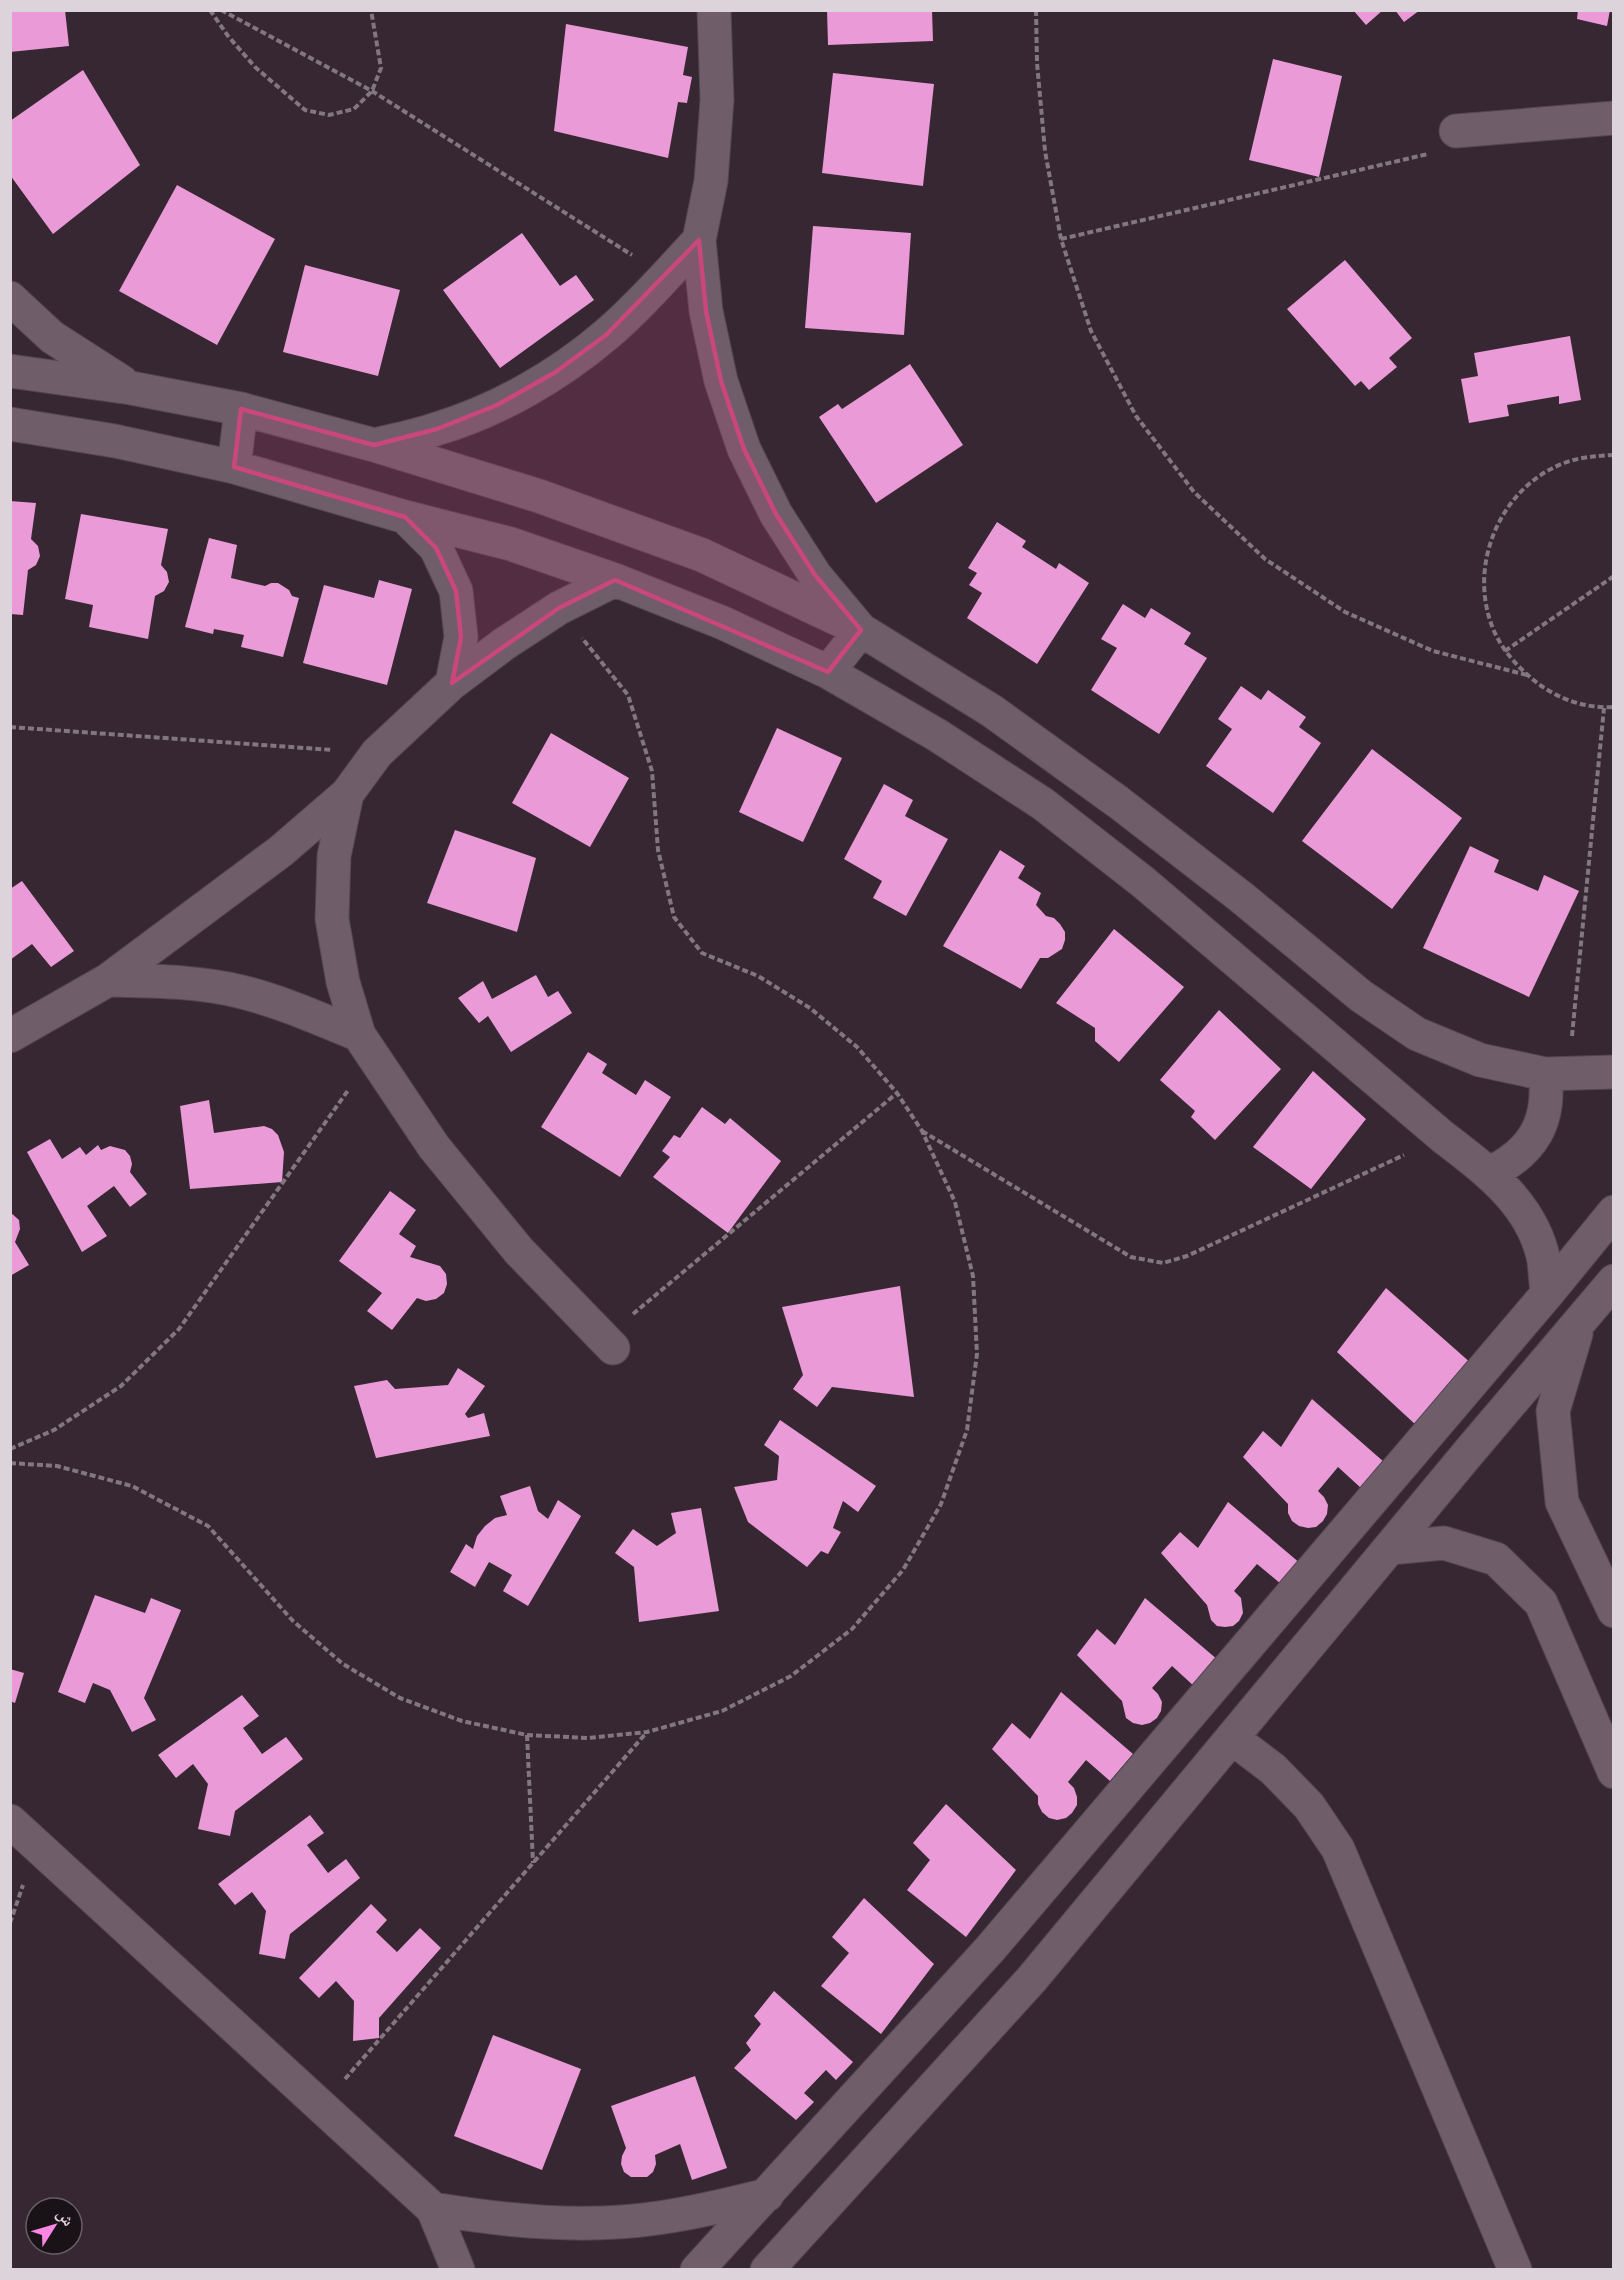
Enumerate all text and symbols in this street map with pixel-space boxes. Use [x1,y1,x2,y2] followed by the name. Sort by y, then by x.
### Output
[24,2196,84,2256] north arrow
[53,2205,78,2230] text: ش

